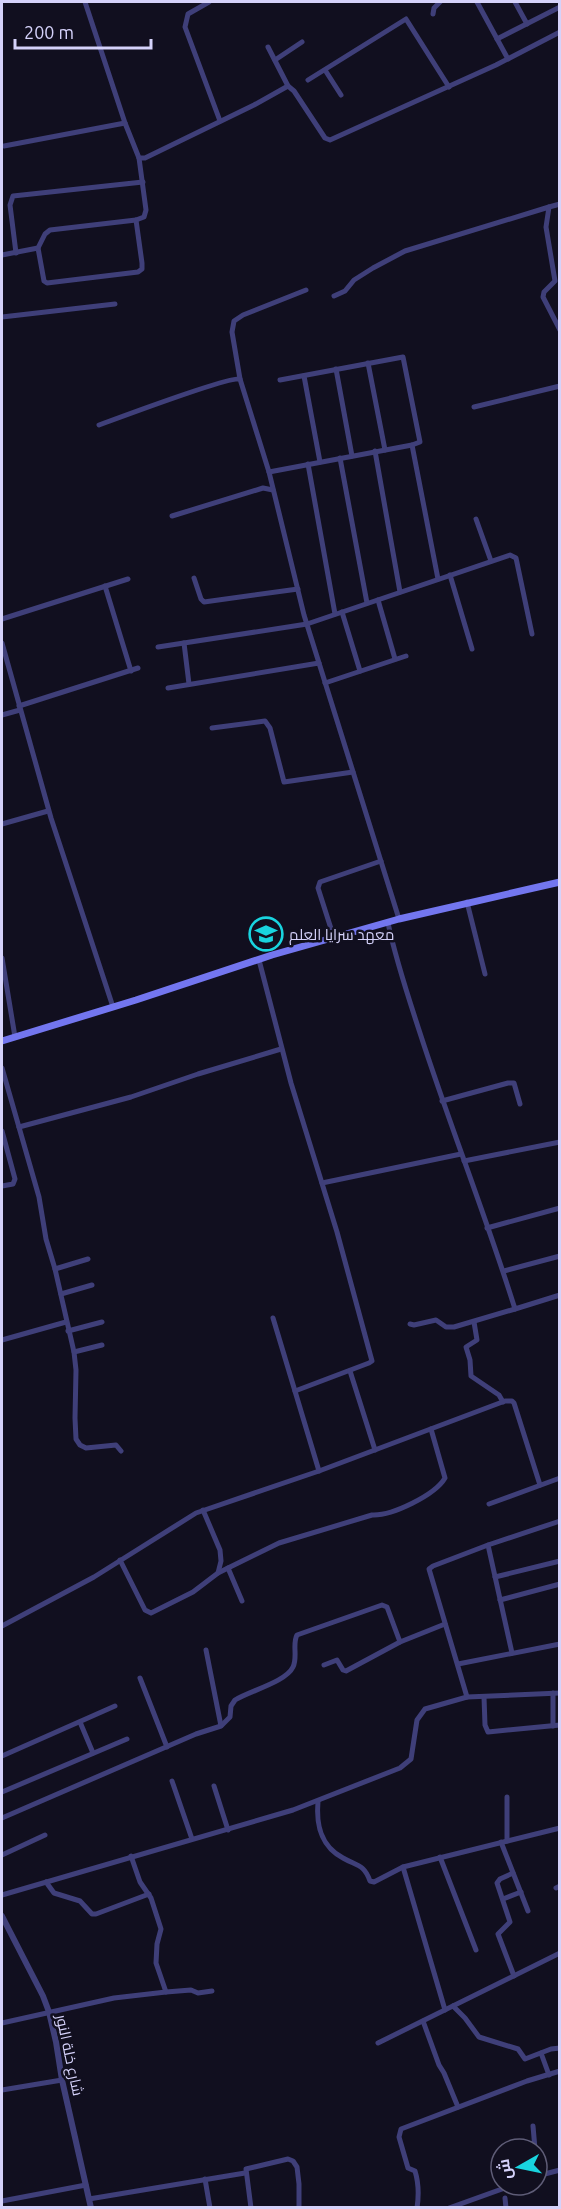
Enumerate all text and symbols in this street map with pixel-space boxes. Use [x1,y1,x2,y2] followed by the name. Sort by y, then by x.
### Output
[15,12,152,50] scale bar
[24,22,74,42] text: 200 m
[248,916,284,952] school or university icon: معهد سرايا العلم
[289,926,394,945] place label: معهد سرايا العلم
[50,2012,87,2098] street label: شارع خلة النور
[489,2137,549,2197] north arrow
[494,2158,516,2181] text: ش

